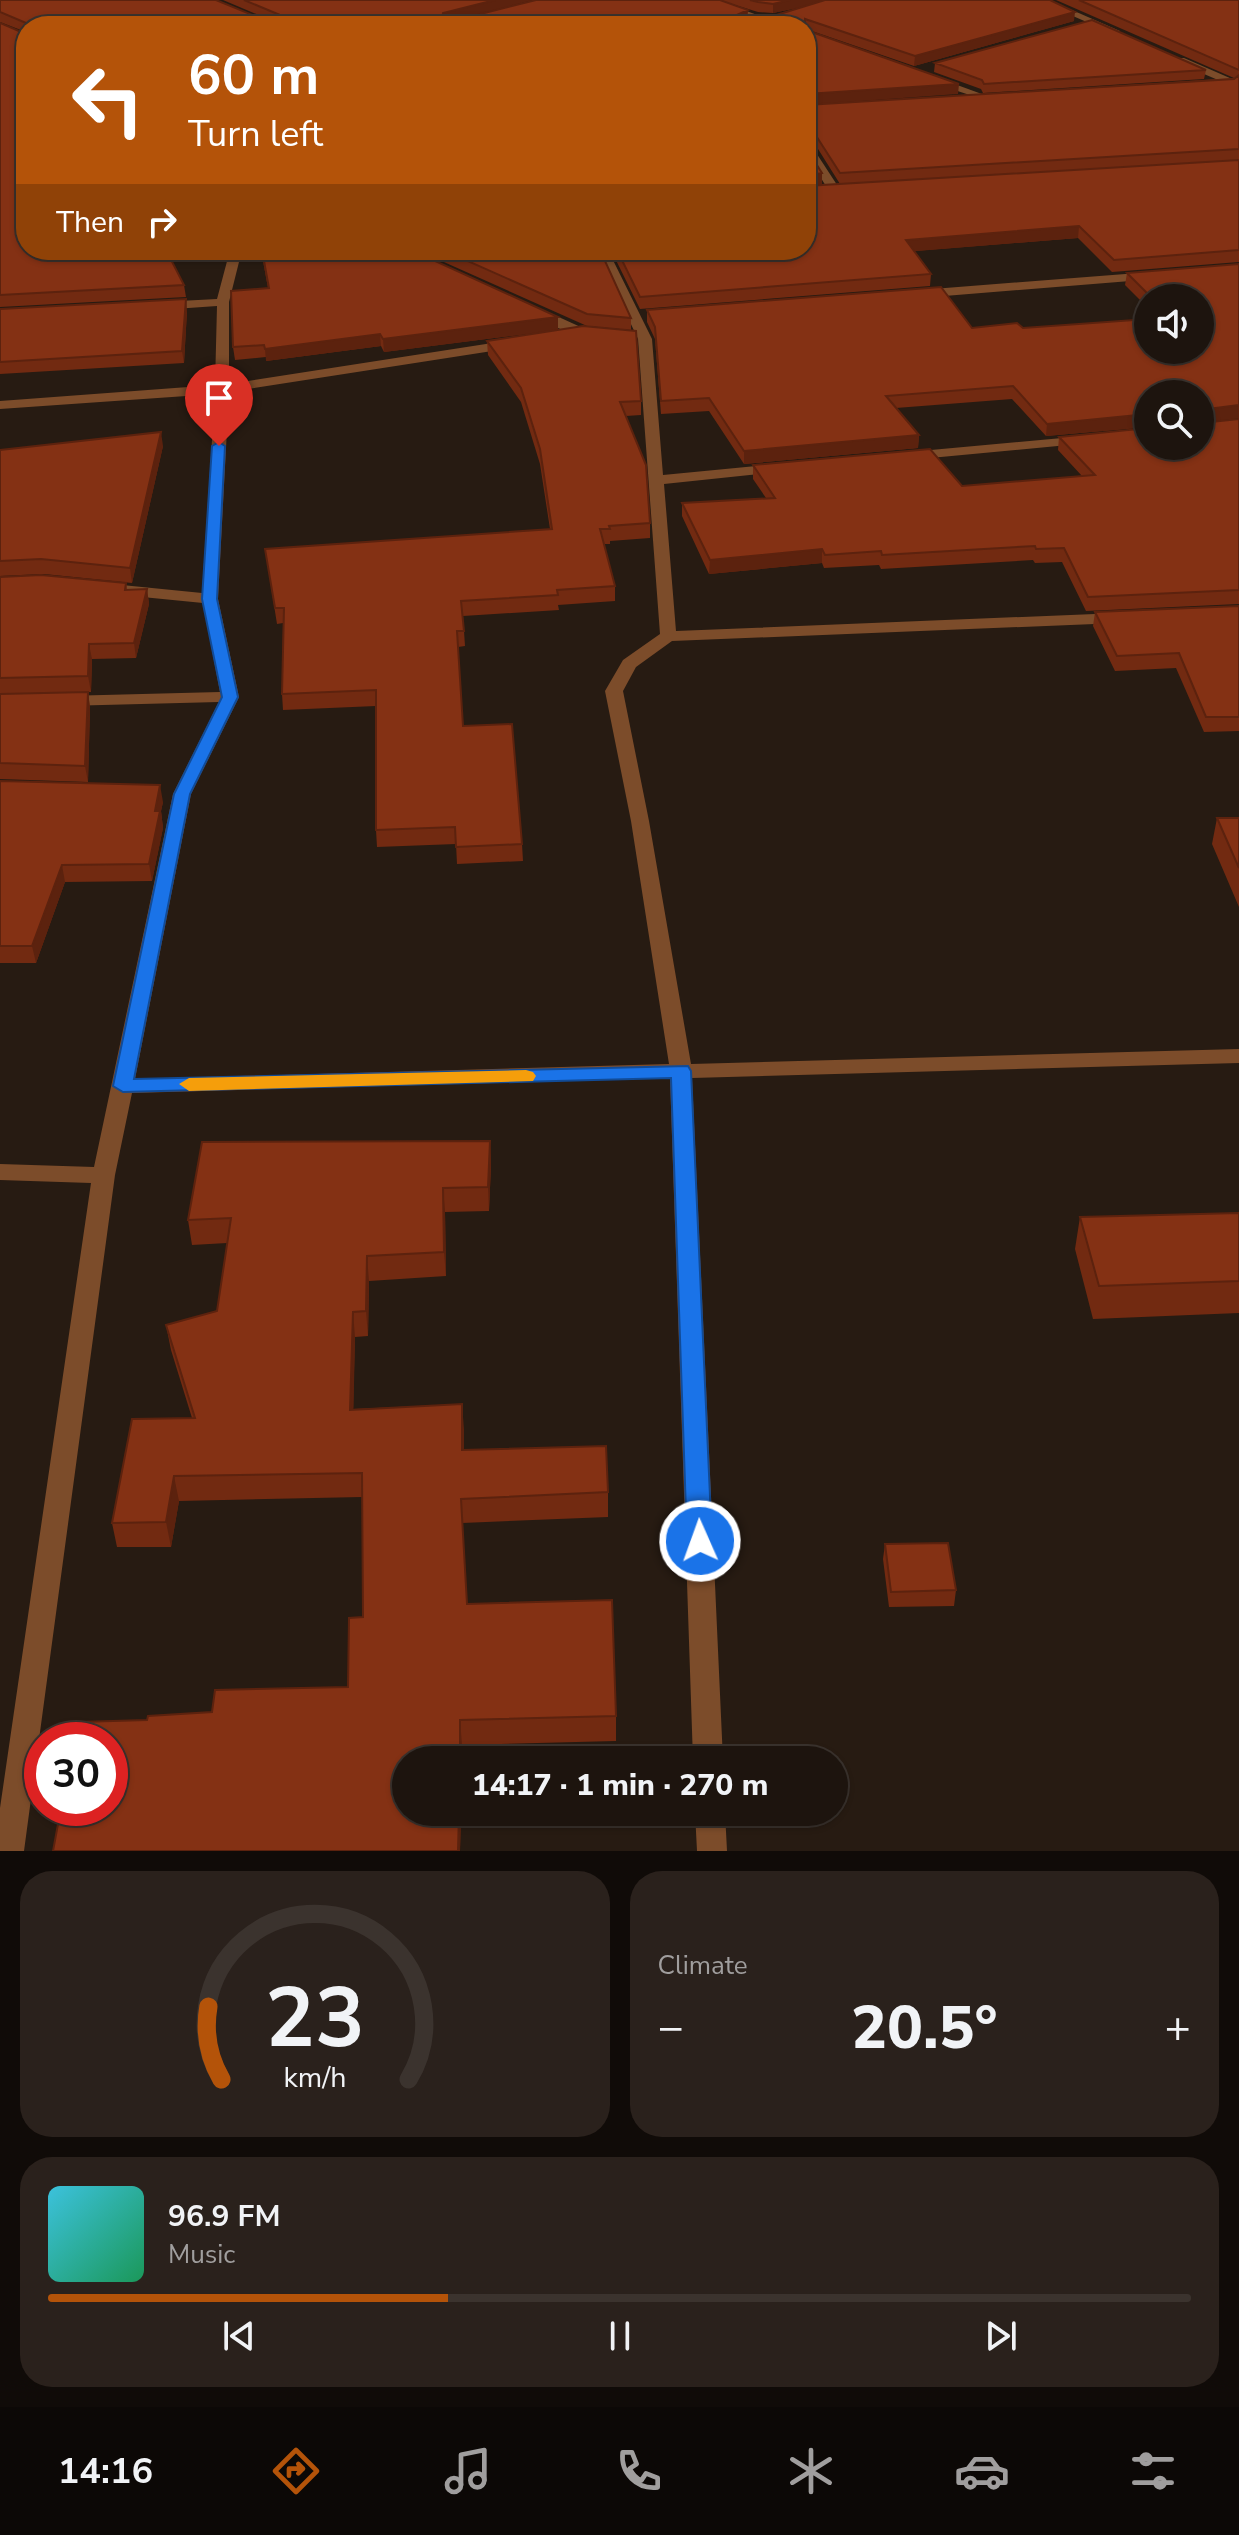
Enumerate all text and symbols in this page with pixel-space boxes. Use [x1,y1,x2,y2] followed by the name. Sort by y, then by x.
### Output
[188,37,319,114] text: 60 m
[56,48,160,152] icon: left
[188,110,323,159] text: Turn left
[140,200,184,244] icon: right
[56,202,124,243] text: Then
[1134,284,1214,460] map controls
[1134,284,1214,364] button: sound
[185,364,253,446] pin
[197,376,241,420] icon: arrive
[1134,380,1214,460] button: search
[658,1499,742,1583] position arrow
[24,1722,128,1826] speed limit sign: 30
[472,1765,768,1806] text: 14:17 · 1 min · 270 m
[658,1948,748,1983] text: Climate
[265,1962,365,2075] text: 23
[851,1987,998,2069] text: 20.5°
[658,1998,684,2058] text: −
[1165,1998,1191,2058] text: +
[283,2058,346,2097] text: km/h
[168,2196,280,2237] text: 96.9 FM
[168,2237,235,2272] text: Music
[217,2314,261,2358] icon: previous
[598,2314,642,2358] icon: pause
[979,2314,1023,2358] icon: next
[268,2443,324,2499] icon: directions
[440,2443,496,2499] icon: music
[611,2443,667,2499] icon: phone
[783,2443,839,2499] icon: climate
[954,2443,1010,2499] icon: car
[1125,2443,1181,2499] icon: filters
[58,2447,153,2496] text: 14:16

